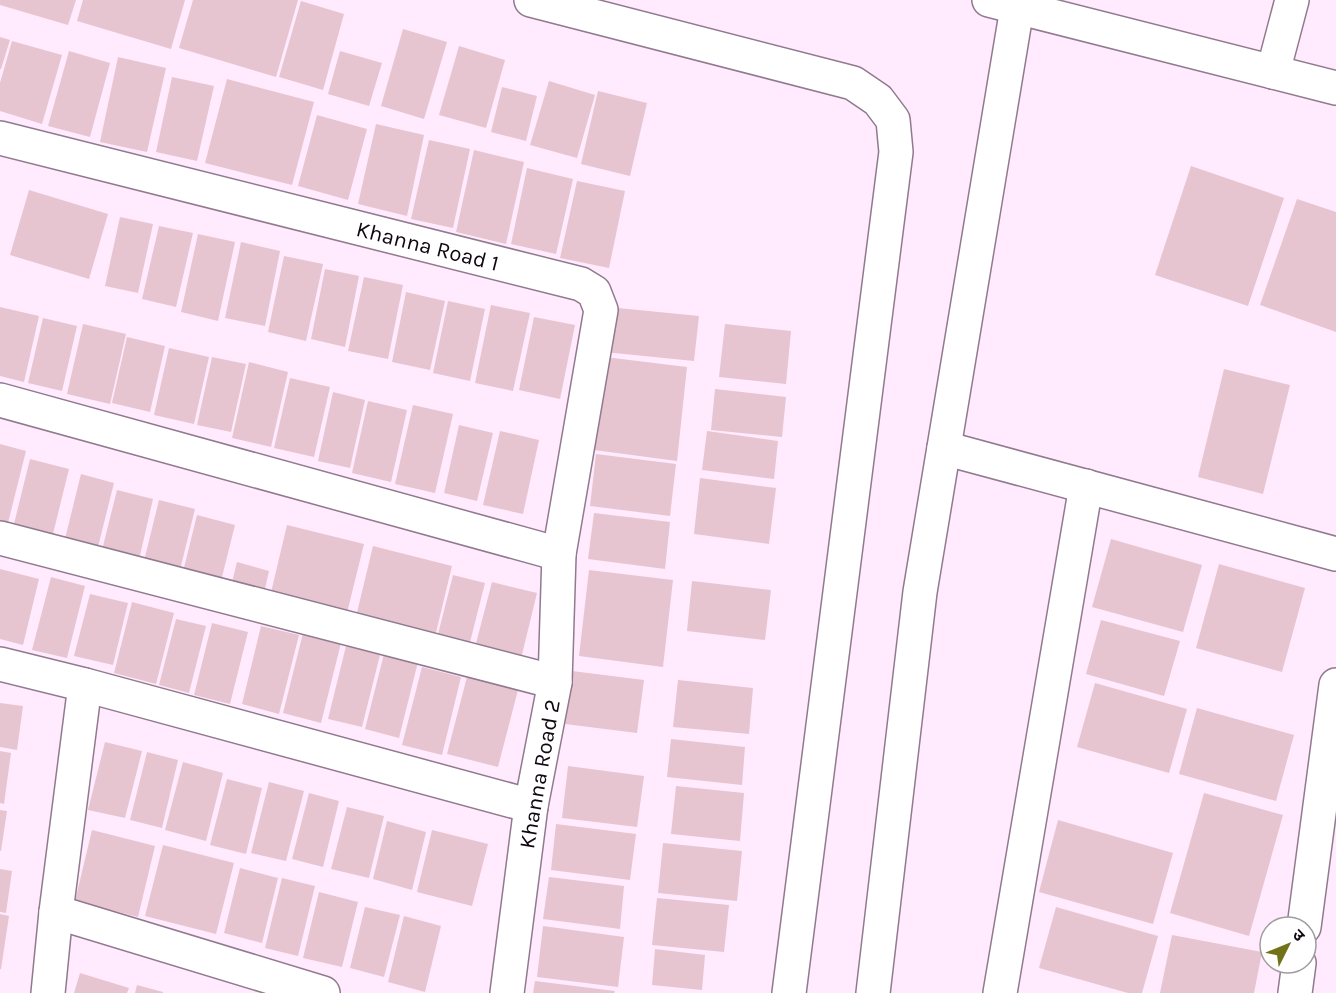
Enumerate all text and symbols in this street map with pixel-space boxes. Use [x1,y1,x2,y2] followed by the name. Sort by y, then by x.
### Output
[354,216,501,277] street label: Khanna Road 1
[514,697,566,851] street label: Khanna Road 2
[1258,915,1318,975] north arrow
[1288,925,1309,945] text: उ

